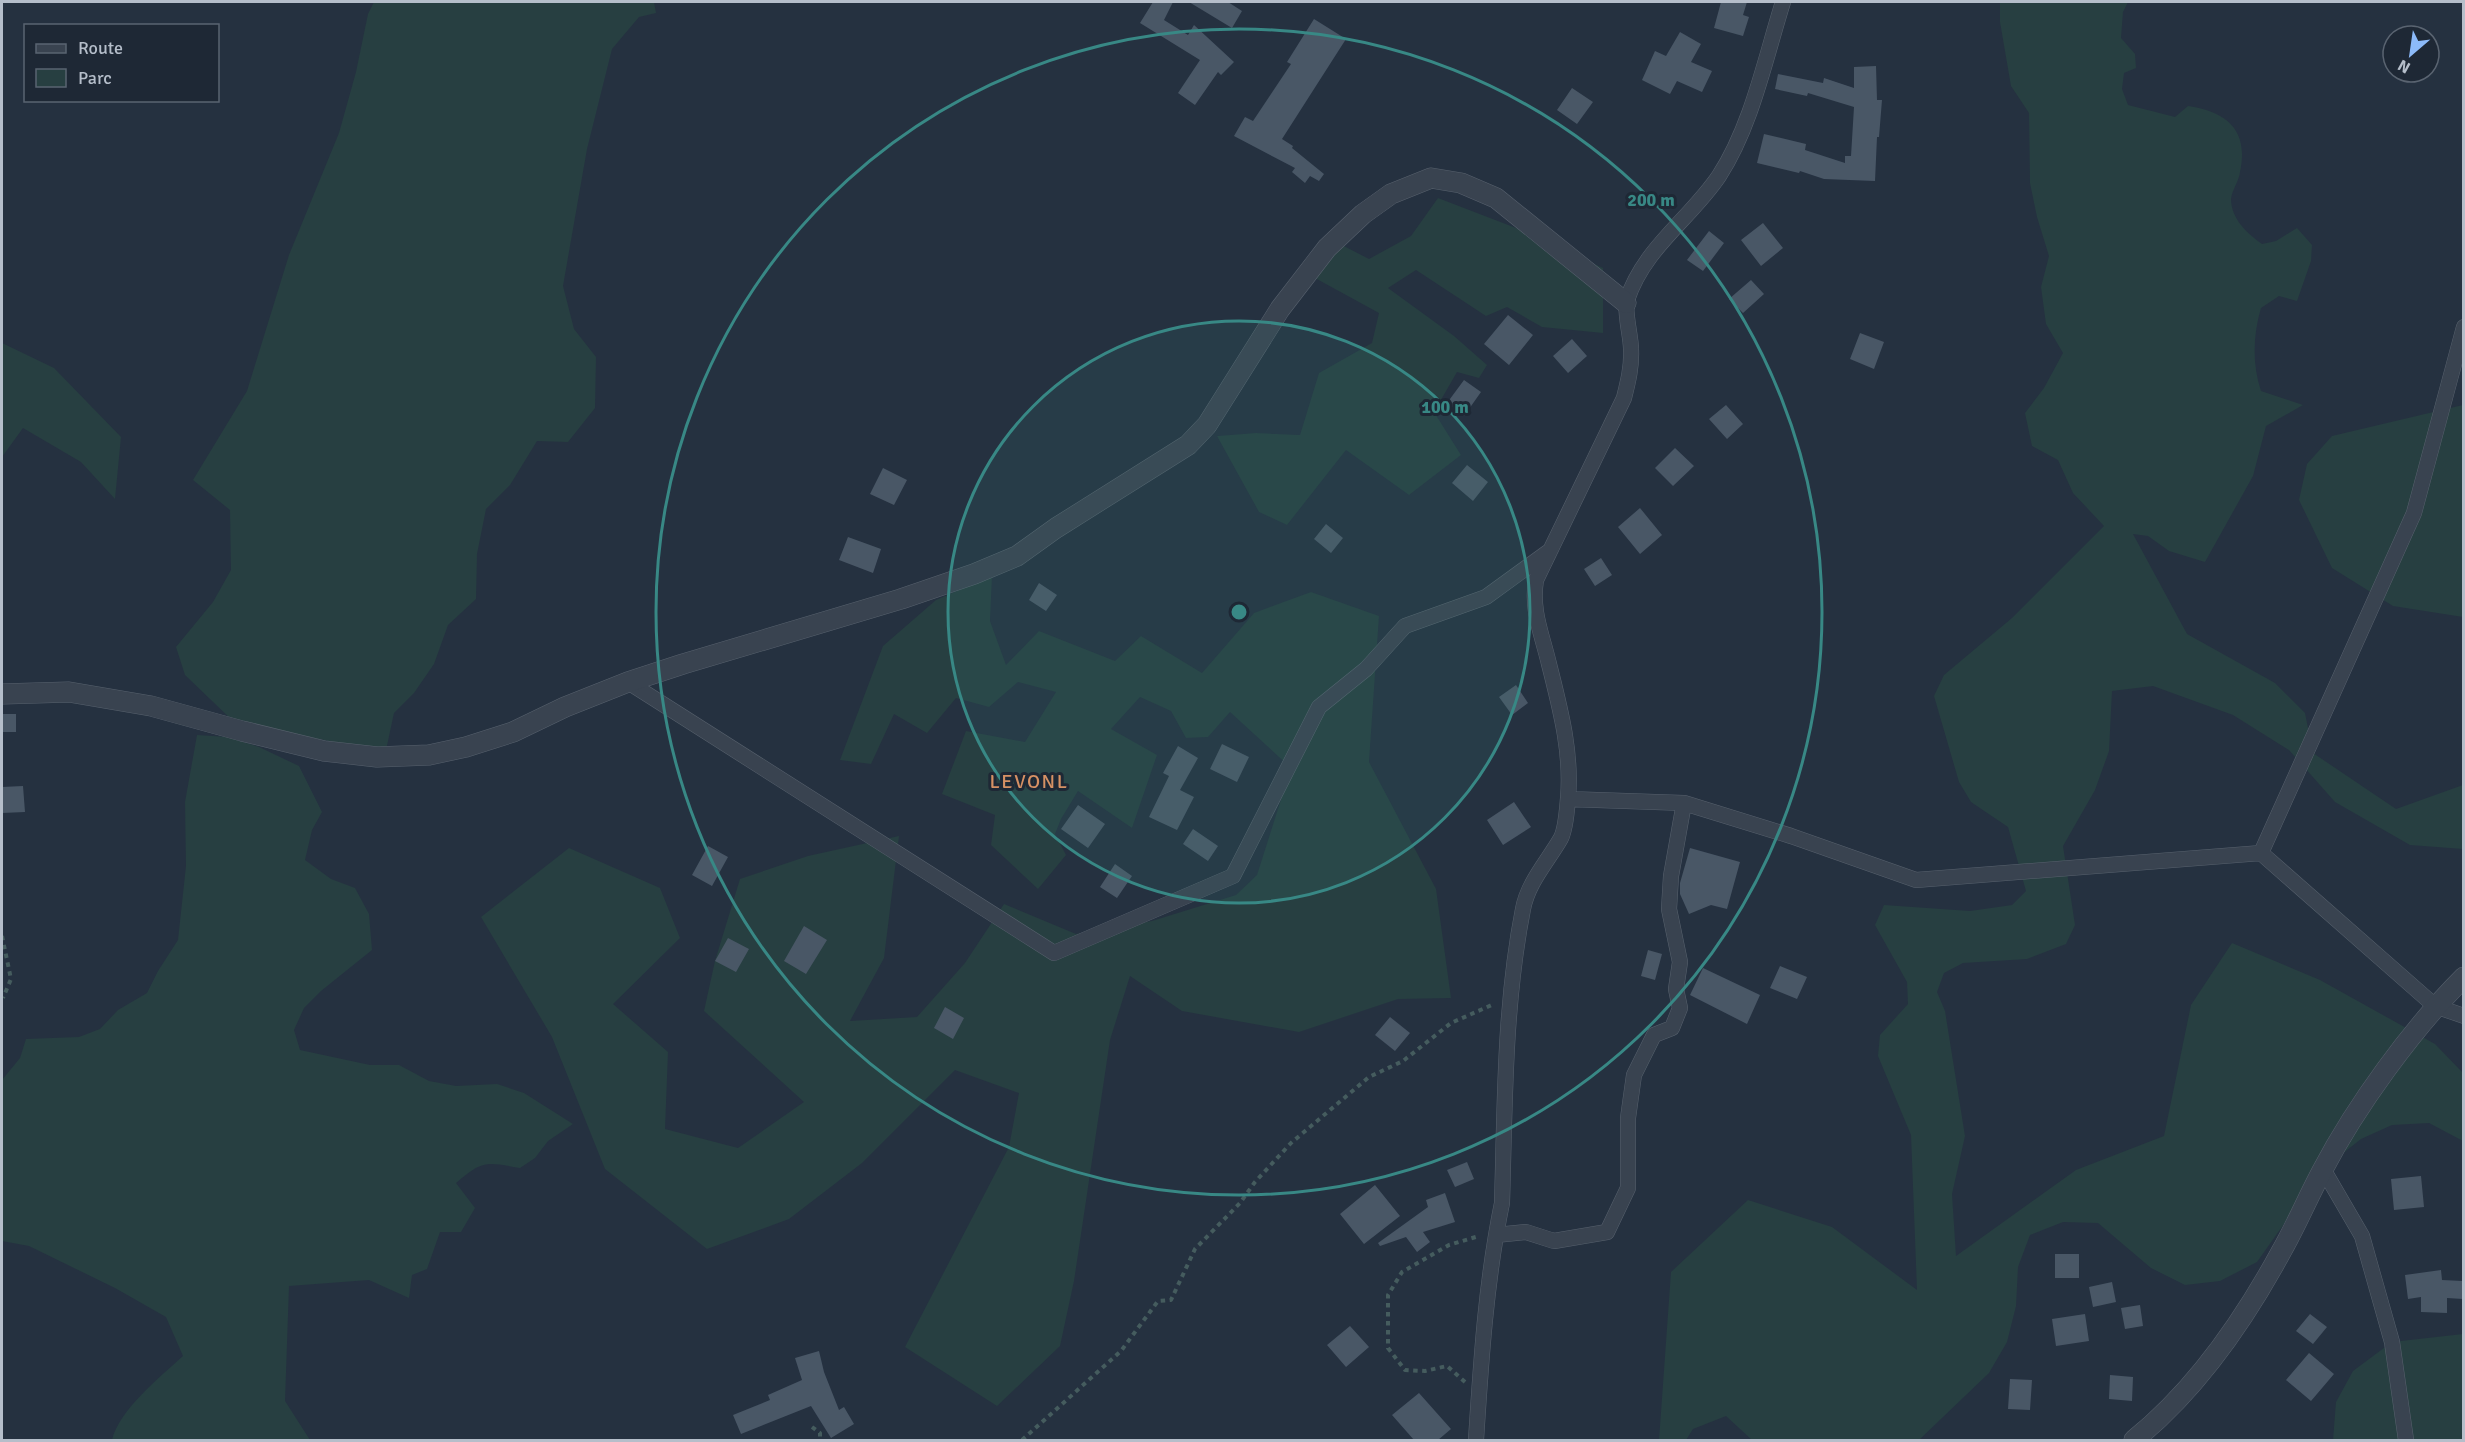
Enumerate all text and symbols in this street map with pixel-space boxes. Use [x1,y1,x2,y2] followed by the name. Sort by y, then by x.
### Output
[24,24,219,102] legend
[2381,24,2441,84] north arrow
[78,37,123,59] text: Route
[2394,55,2414,78] text: N
[78,67,112,89] text: Parc
[1627,189,1675,211] text: 200 m
[1421,396,1469,418] text: 100 m
[1229,602,1249,622] centre of rings
[990,769,1068,794] district label: LEVONL

